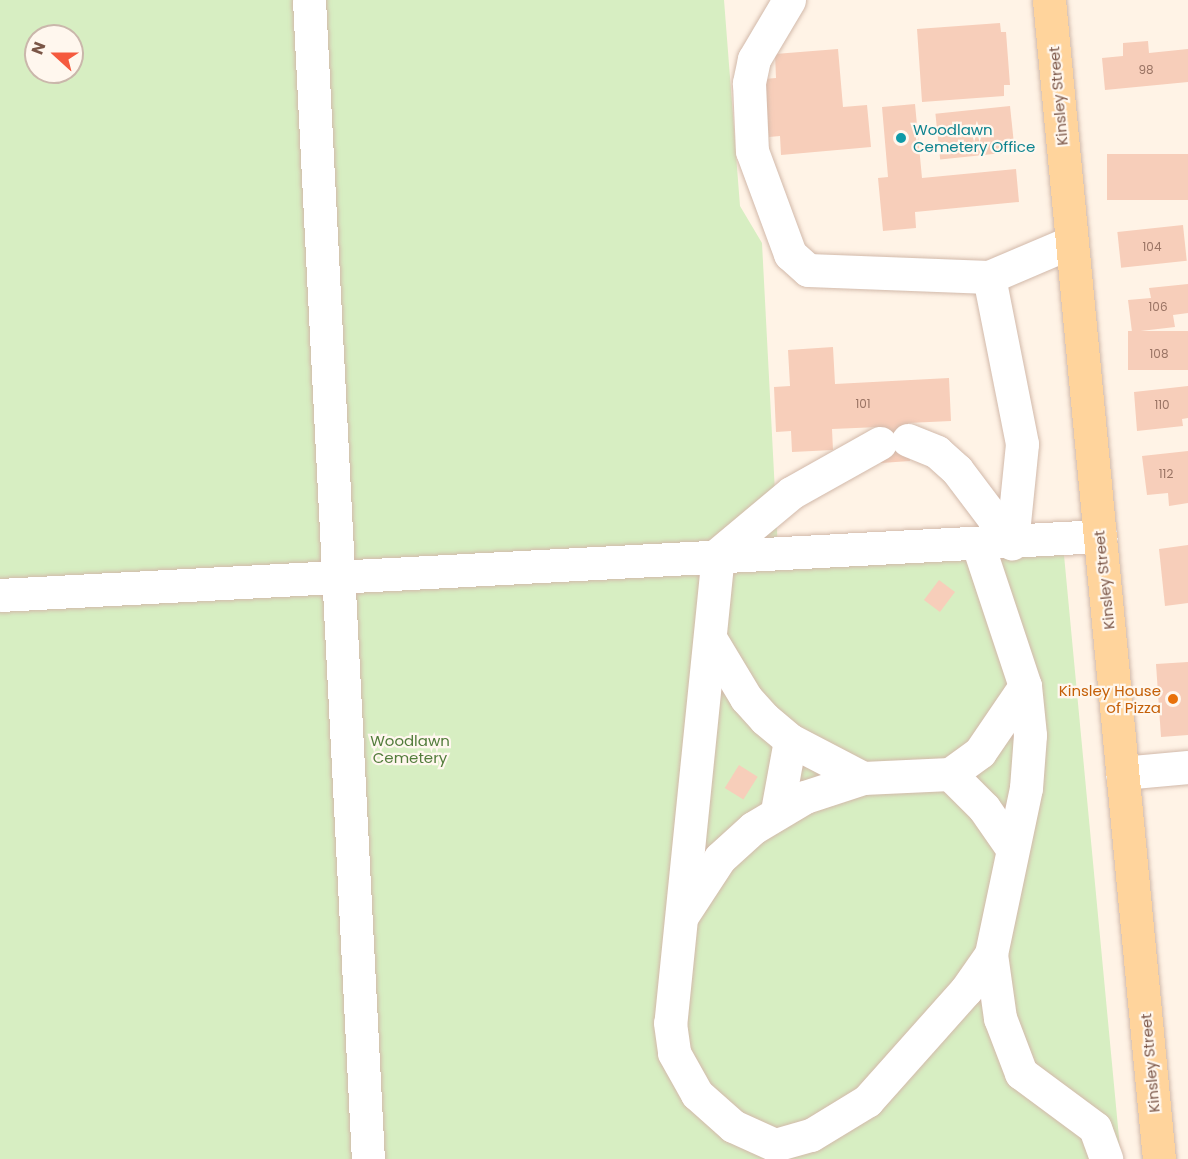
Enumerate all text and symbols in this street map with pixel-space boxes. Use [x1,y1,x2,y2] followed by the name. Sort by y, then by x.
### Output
[24,24,84,84] north arrow
[26,38,51,58] text: N
[1045,46,1071,146] street label: Kinsley Street
[1138,63,1154,77] house number: 98
[913,120,1035,155] place label: Woodlawn Cemetery Office
[894,131,908,145] marker: Woodlawn Cemetery Office
[1143,240,1161,254] house number: 104
[1149,300,1167,314] house number: 106
[1150,347,1168,361] house number: 108
[855,397,871,411] house number: 101
[1154,398,1170,412] house number: 110
[1159,467,1173,481] house number: 112
[1090,530,1118,630] street label: Kinsley Street
[1059,681,1161,716] place label: Kinsley House of Pizza
[1166,692,1180,706] marker: Kinsley House of Pizza
[370,731,450,766] park label: Woodlawn Cemetery
[1137,1013,1163,1113] street label: Kinsley Street

